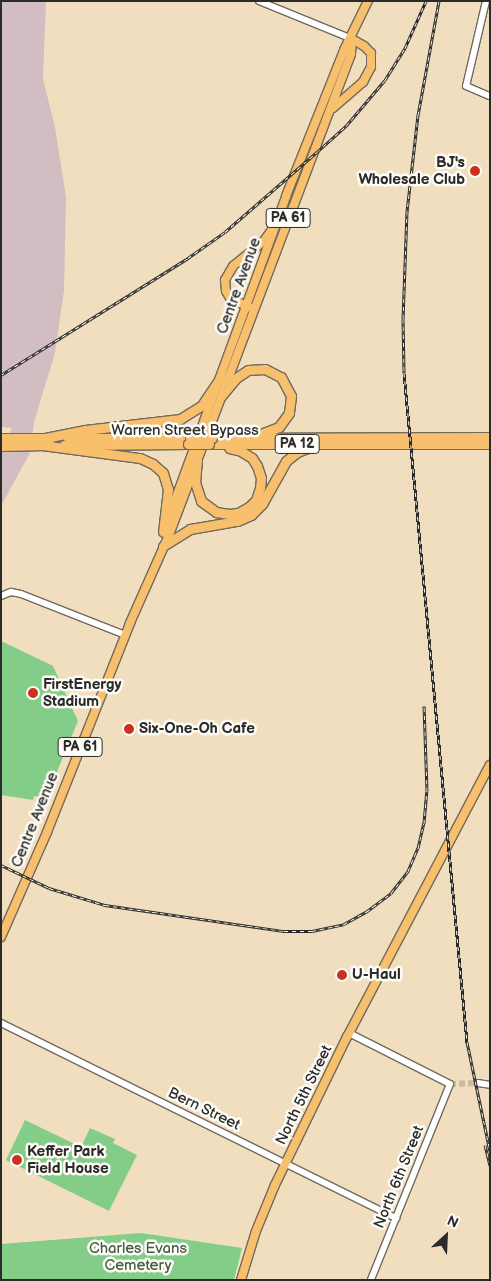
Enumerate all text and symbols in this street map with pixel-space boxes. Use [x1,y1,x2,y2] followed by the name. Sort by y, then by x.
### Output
[358,153,465,188] place label: BJ's Wholesale Club
[469,165,481,177] marker: BJ's Wholesale Club
[266,207,310,230] road number: PA 61
[213,235,265,337] street label: Centre Avenue
[111,422,259,440] street label: Warren Street Bypass
[274,432,320,456] road number: PA 12
[43,675,121,710] place label: FirstEnergy Stadium
[27,687,39,699] marker: FirstEnergy Stadium
[139,720,255,738] place label: Six-One-Oh Cafe
[123,723,135,735] marker: Six-One-Oh Cafe
[58,736,102,759] road number: PA 61
[8,770,62,870] street label: Centre Avenue
[352,966,401,984] place label: U-Haul
[336,969,348,981] marker: U-Haul
[272,1042,336,1148] street label: North 5th Street
[165,1084,243,1134] street label: Bern Street
[370,1123,428,1231] street label: North 6th Street
[27,1142,109,1177] place label: Keffer Park Field House
[11,1154,23,1166] marker: Keffer Park Field House
[421,1211,471,1261] north arrow
[444,1212,461,1232] text: N
[89,1239,187,1274] park label: Charles Evans Cemetery

